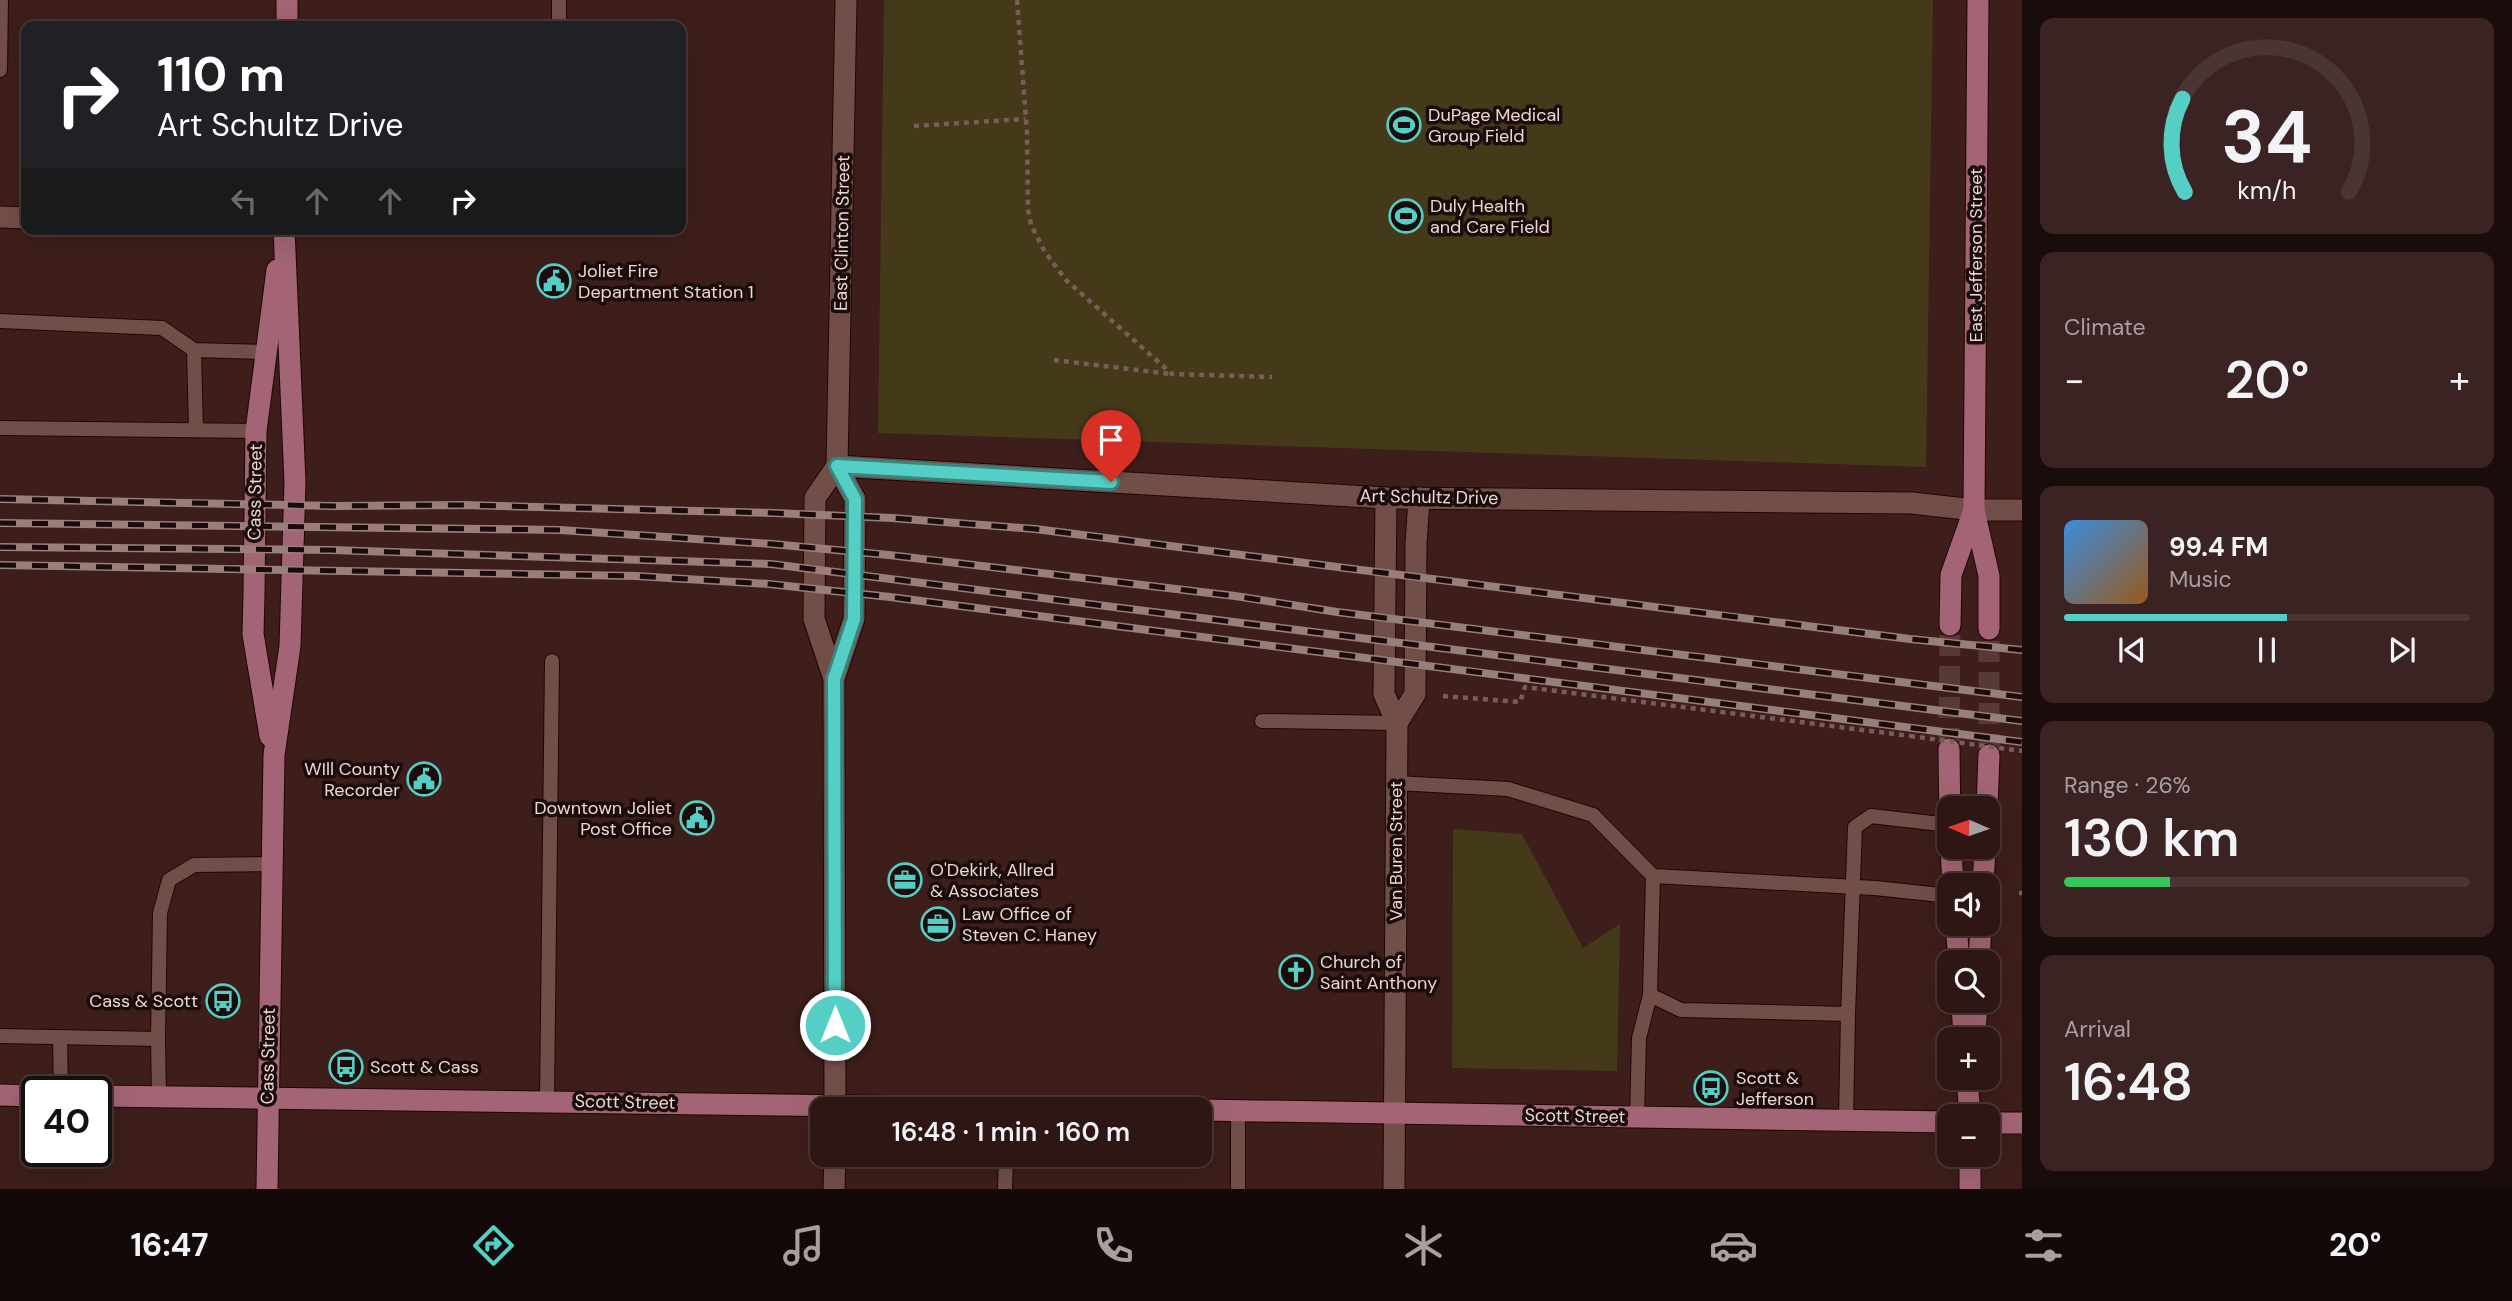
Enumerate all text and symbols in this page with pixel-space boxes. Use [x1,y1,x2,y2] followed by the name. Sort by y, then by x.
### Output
[157,42,285,106] text: 110 m
[42,49,133,140] icon: right
[2221,90,2313,185] text: 34
[1428,103,1560,148] place label: DuPage Medical Group Field
[157,104,403,146] text: Art Schultz Drive
[1385,106,1423,144] sports icon: DuPage Medical Group Field
[829,155,855,311] street label: East Clinton Street
[1964,168,1988,342] street label: East Jefferson Street
[2237,174,2297,207] text: km/h
[225,182,263,220] icon: left
[298,182,336,220] icon: ahead
[371,182,409,220] icon: ahead
[444,182,482,220] icon: right
[1430,194,1550,239] place label: Duly Health and Care Field
[1387,197,1425,235] sports icon: Duly Health and Care Field
[578,259,754,304] place label: Joliet Fire Department Station 1
[535,262,573,300] public building icon: Joliet Fire Department Station 1
[2064,312,2146,342] text: Climate
[2225,346,2309,414] text: 20°
[2064,355,2085,405] text: −
[2449,355,2470,405] text: +
[1081,410,1141,482] pin
[1092,421,1130,459] icon: arrive
[242,444,268,540] street label: Cass Street
[1360,484,1498,510] street label: Art Schultz Drive
[2169,530,2268,564] text: 99.4 FM
[2169,564,2232,594] text: Music
[2113,631,2151,669] icon: previous
[2248,631,2286,669] icon: pause
[2383,631,2421,669] icon: next
[304,757,400,802] place label: WIll County Recorder
[405,760,443,798] public building icon: WIll County Recorder
[2064,770,2191,800] text: Range · 26%
[1384,781,1408,921] street label: Van Buren Street
[534,796,672,841] place label: Downtown Joliet Post Office
[1937,796,2000,859] north arrow
[1937,796,2000,1167] map controls
[678,799,716,837] public building icon: Downtown Joliet Post Office
[2064,804,2239,872] text: 130 km
[930,858,1054,903] place label: O'Dekirk, Allred & Associates
[886,861,924,899] office icon: O'Dekirk, Allred & Associates
[1937,873,2000,936] button: sound
[962,902,1097,947] place label: Law Office of Steven C. Haney
[919,905,957,943] office icon: Law Office of Steven C. Haney
[1320,950,1437,995] place label: Church of Saint Anthony
[1937,950,2000,1013] button: search
[1277,953,1315,991] church icon: Church of Saint Anthony
[204,982,242,1020] bus stop icon: Cass & Scott
[798,988,872,1062] position arrow
[89,989,198,1013] place label: Cass & Scott
[255,1008,281,1104] street label: Cass Street
[2064,1014,2131,1044] text: Arrival
[1937,1027,2000,1090] button: +
[327,1048,365,1086] bus stop icon: Scott & Cass
[2064,1048,2193,1116] text: 16:48
[370,1055,479,1079] place label: Scott & Cass
[1736,1066,1814,1111] place label: Scott & Jefferson
[1692,1069,1730,1107] bus stop icon: Scott & Jefferson
[21,1076,112,1167] speed limit sign: 40
[574,1089,676,1115] street label: Scott Street
[1524,1103,1626,1129] street label: Scott Street
[1937,1104,2000,1167] button: −
[892,1115,1130,1149] text: 16:48 · 1 min · 160 m
[469,1221,518,1270] icon: directions
[779,1221,828,1270] icon: music
[1089,1221,1138,1270] icon: phone
[1399,1221,1448,1270] icon: climate
[1709,1221,1758,1270] icon: car
[2019,1221,2068,1270] icon: filters
[130,1224,209,1266] text: 16:47
[2329,1224,2381,1266] text: 20°

